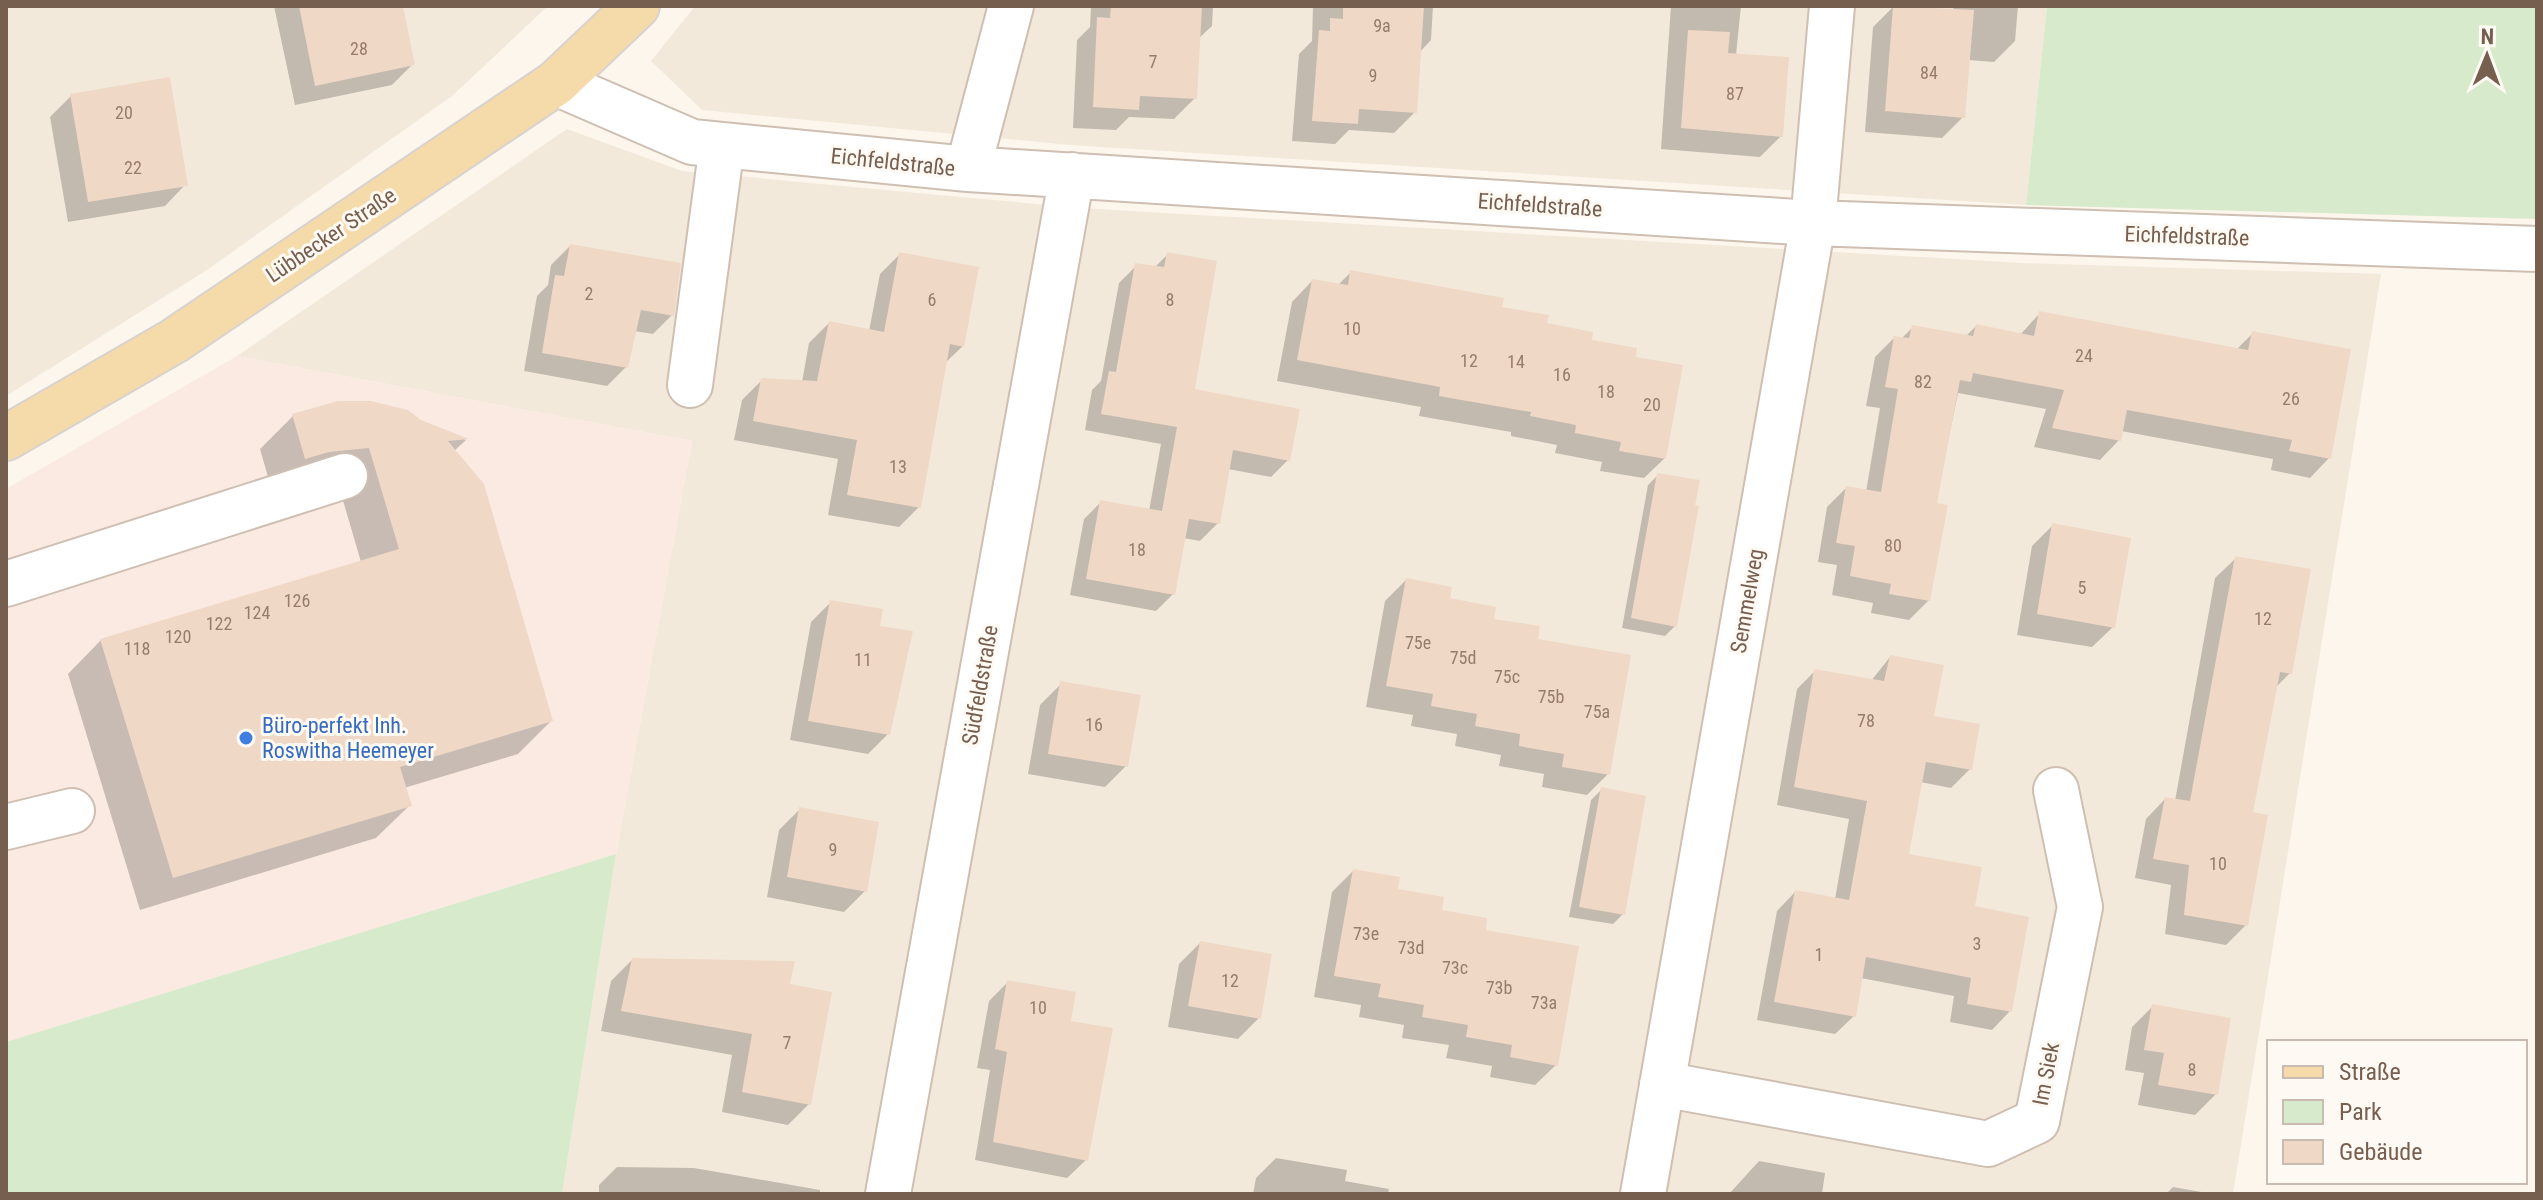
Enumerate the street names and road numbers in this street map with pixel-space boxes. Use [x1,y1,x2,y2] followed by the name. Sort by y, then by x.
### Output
[830,143,956,181] street label: Eichfeldstraße
[261,182,401,288] street label: Lübbecker Straße
[1477,188,1603,222] street label: Eichfeldstraße
[2124,221,2250,251] street label: Eichfeldstraße
[1726,547,1768,655] street label: Semmelweg
[957,623,1003,747] street label: Südfeldstraße
[2028,1040,2064,1108] street label: Im Siek

